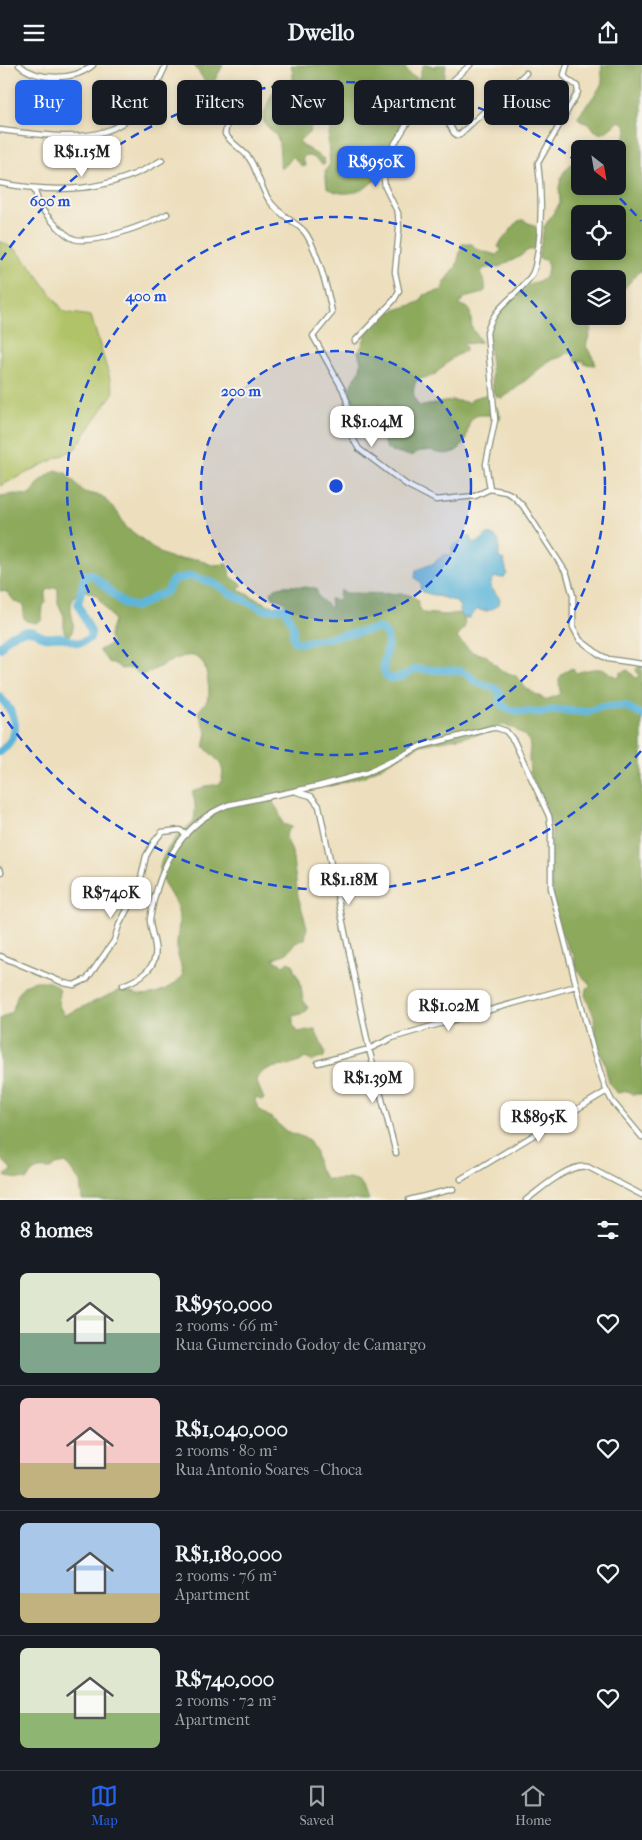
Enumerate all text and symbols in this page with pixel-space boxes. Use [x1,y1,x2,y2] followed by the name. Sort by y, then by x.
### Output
[20,19,48,47] icon: menu
[594,19,622,47] icon: share
[288,20,354,46] text: Dwello
[15,80,82,125] chip: Buy
[92,80,167,125] chip: Rent
[177,80,262,125] chip: Filters
[272,80,344,125] chip: New
[354,80,474,125] chip: Apartment
[484,80,569,125] chip: House
[36,135,128,178] pin: R$1.15M
[571,140,626,195] north arrow
[571,140,626,325] map controls
[54,142,110,161] text: R$1.15M
[335,145,417,188] pin: R$950K
[348,152,404,171] text: R$950K
[30,192,71,210] text: 600 m
[571,205,626,260] button: locate
[571,270,626,325] button: layers
[124,287,167,305] text: 400 m
[221,382,261,400] text: 200 m
[326,405,418,448] pin: R$1.04M
[341,412,403,431] text: R$1.04M
[327,477,345,495] centre of rings
[303,863,395,906] pin: R$1.18M
[320,870,378,889] text: R$1.18M
[70,877,152,919] pin: R$740K
[82,883,140,902] text: R$740K
[403,989,495,1032] pin: R$1.02M
[419,996,479,1015] text: R$1.02M
[327,1061,419,1104] pin: R$1.39M
[344,1068,402,1087] text: R$1.39M
[498,1101,580,1143] pin: R$895K
[511,1107,567,1126] text: R$895K
[594,1216,622,1244] icon: filters
[20,1218,93,1242] text: 8 homes
[175,1292,272,1316] text: R$950,000
[60,1293,120,1353] icon: home
[594,1309,622,1337] icon: heart
[175,1316,277,1335] text: 2 rooms · 66 m²
[175,1335,426,1354] text: Rua Gumercindo Godoy de Camargo
[175,1417,288,1441] text: R$1,040,000
[60,1418,120,1478] icon: home
[594,1434,622,1462] icon: heart
[175,1441,277,1460] text: 2 rooms · 80 m²
[175,1460,363,1479] text: Rua Antonio Soares - Choca
[175,1542,282,1566] text: R$1,180,000
[60,1543,120,1603] icon: home
[594,1559,622,1587] icon: heart
[175,1566,276,1585] text: 2 rooms · 76 m²
[175,1585,250,1604] text: Apartment
[175,1667,274,1691] text: R$740,000
[60,1668,120,1728] icon: home
[594,1684,622,1712] icon: heart
[175,1691,276,1710] text: 2 rooms · 72 m²
[175,1710,250,1729] text: Apartment
[90,1782,118,1829] tab: Map
[299,1782,334,1829] tab: Saved
[515,1782,552,1829] tab: Home

